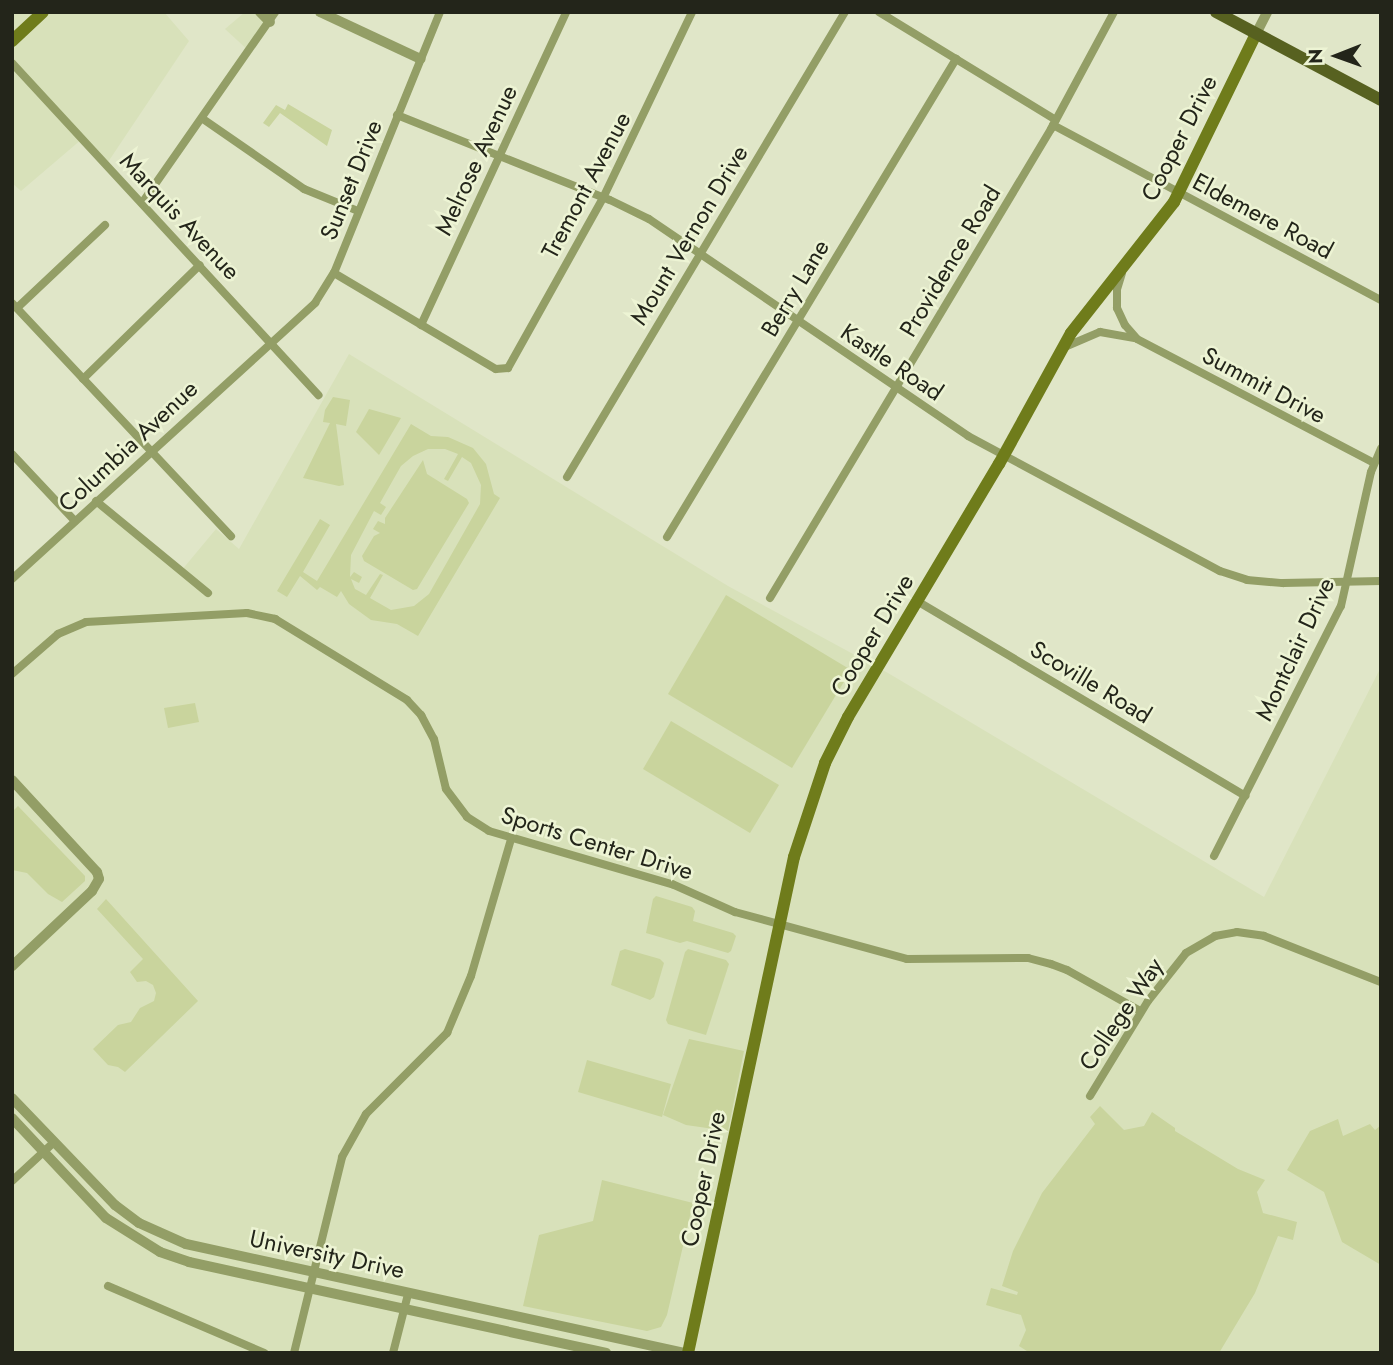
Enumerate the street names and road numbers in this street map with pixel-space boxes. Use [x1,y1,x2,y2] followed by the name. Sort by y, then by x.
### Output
[1135,70,1223,206] street label: Cooper Drive
[429,80,523,240] street label: Melrose Avenue
[535,107,637,263] street label: Tremont Avenue
[314,116,388,244] street label: Sunset Drive
[624,140,754,330] street label: Mount Vernon Drive
[114,147,246,285] street label: Marquis Avenue
[1188,167,1338,265] street label: Eldemere Road
[893,180,1007,342] street label: Providence Road
[755,234,835,342] street label: Berry Lane
[835,317,949,407] street label: Kastle Road
[1197,340,1331,430] street label: Summit Drive
[52,374,204,518] street label: Columbia Avenue
[824,569,920,701] street label: Cooper Drive
[1249,573,1341,725] street label: Montclair Drive
[1025,634,1157,730] street label: Scoville Road
[498,800,696,886] street label: Sports Center Drive
[1073,952,1169,1076] street label: College Way
[675,1109,731,1249] street label: Cooper Drive
[247,1224,407,1284] street label: University Drive

